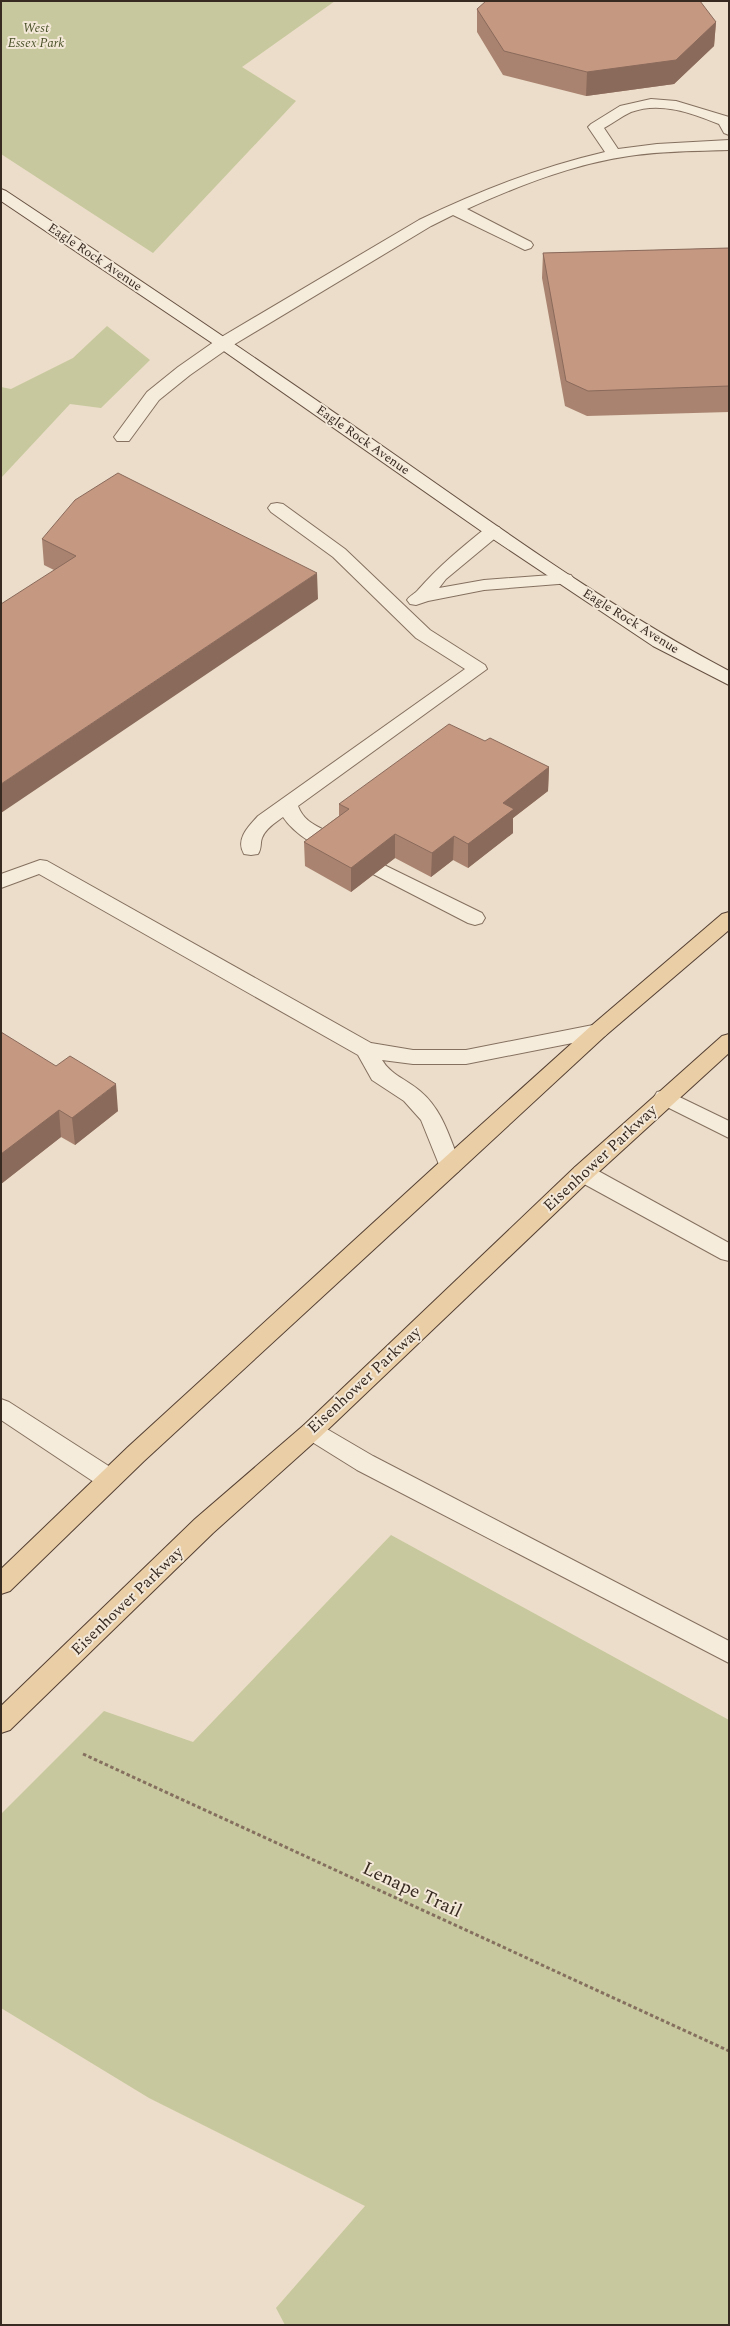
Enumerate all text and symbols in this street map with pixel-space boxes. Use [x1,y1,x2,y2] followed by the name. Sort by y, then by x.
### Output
[8,18,64,53] park label: West Essex Park
[44,218,146,296] street label: Eagle Rock Avenue
[312,400,414,480] street label: Eagle Rock Avenue
[579,583,683,659] street label: Eagle Rock Avenue
[538,1098,663,1217] street label: Eisenhower Parkway
[302,1320,427,1439] street label: Eisenhower Parkway
[65,1540,190,1661] street label: Eisenhower Parkway
[357,1854,467,1926] street label: Lenape Trail

